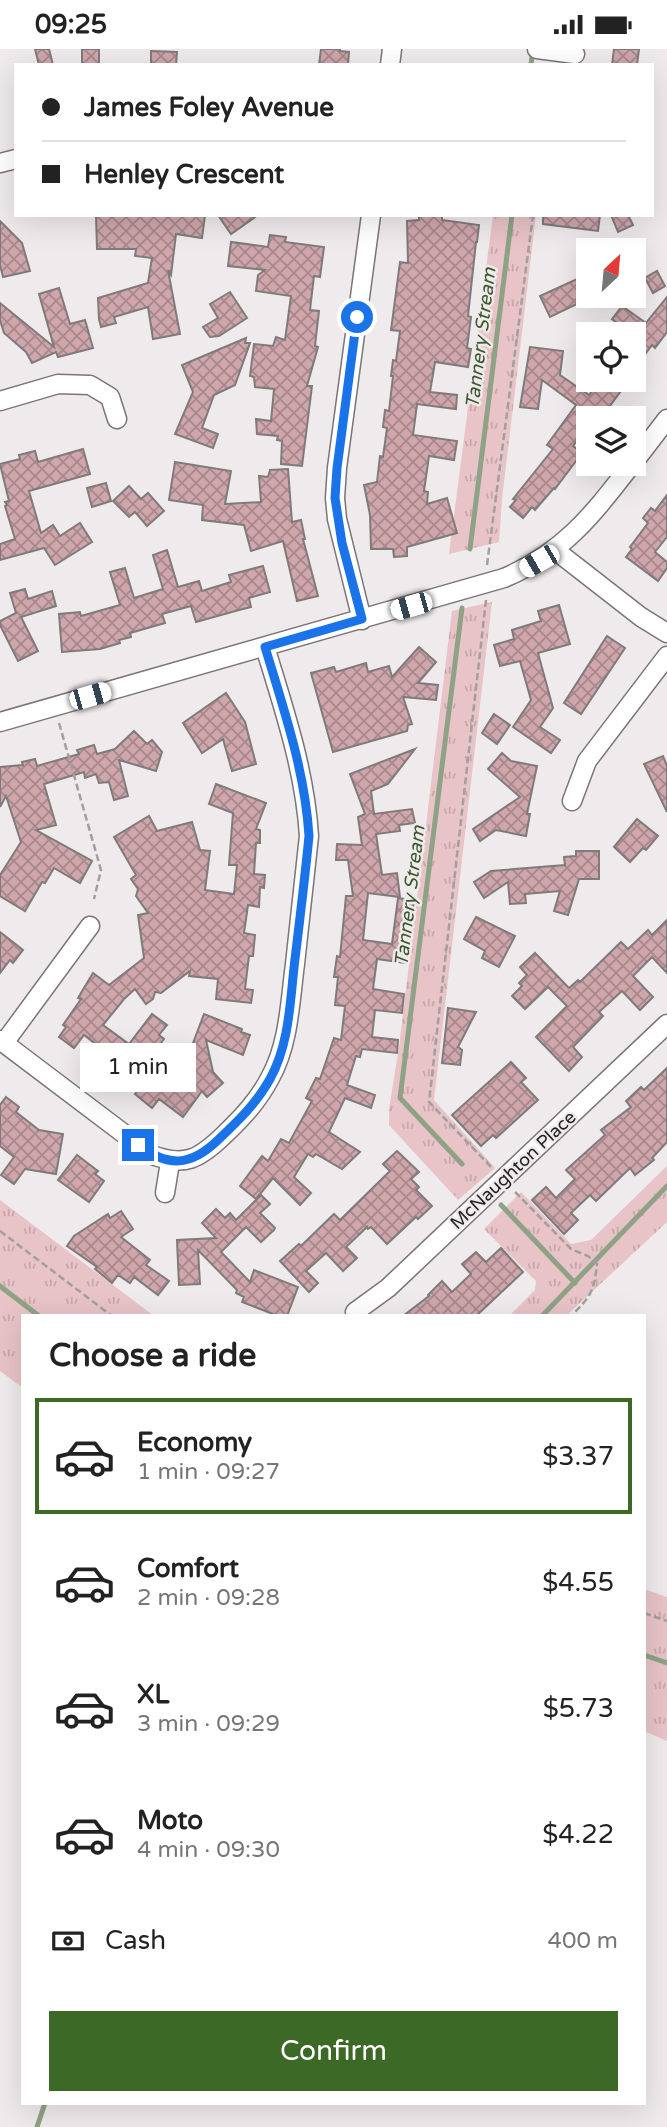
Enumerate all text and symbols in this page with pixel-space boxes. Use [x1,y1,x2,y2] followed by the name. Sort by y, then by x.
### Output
[35,9,107,40] text: 09:25
[84,92,334,123] text: James Foley Avenue
[84,159,284,190] text: Henley Crescent
[576,238,646,308] north arrow
[576,238,646,476] map controls
[461,266,501,410] water label: Tannery Stream
[341,301,373,333] route start
[576,322,646,392] button: locate
[576,406,646,476] button: layers
[516,541,563,581] car
[388,590,435,622] car
[67,680,114,712] car
[390,824,430,968] water label: Tannery Stream
[80,1044,196,1093] callout: 1 min
[107,1053,169,1081] text: 1 min
[446,1106,580,1234] street label: McNaughton Place
[122,1129,154,1161] route end
[49,1337,256,1375] text: Choose a ride
[53,1425,116,1488] icon: car
[137,1427,252,1458] text: Economy
[542,1441,614,1472] text: $3.37
[137,1458,280,1486] text: 1 min · 09:27
[53,1551,116,1614] icon: car
[137,1553,239,1584] text: Comfort
[542,1567,614,1598] text: $4.55
[137,1584,280,1612] text: 2 min · 09:28
[53,1677,116,1740] icon: car
[137,1679,169,1710] text: XL
[543,1693,614,1724] text: $5.73
[137,1710,280,1738] text: 3 min · 09:29
[53,1803,116,1866] icon: car
[137,1805,203,1836] text: Moto
[542,1819,614,1850] text: $4.22
[137,1836,280,1864] text: 4 min · 09:30
[49,1922,87,1960] icon: cash
[105,1925,166,1956] text: Cash
[548,1927,618,1955] text: 400 m
[49,2011,618,2091] button: Confirm

